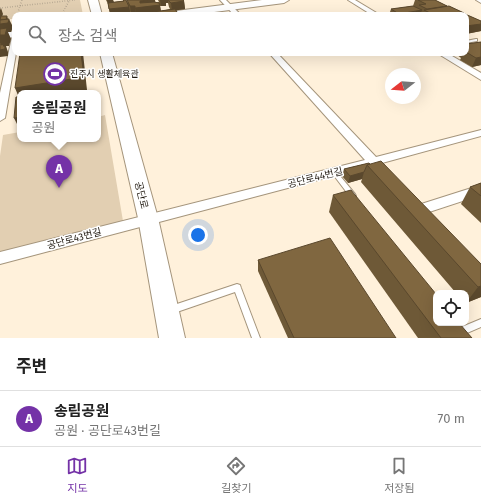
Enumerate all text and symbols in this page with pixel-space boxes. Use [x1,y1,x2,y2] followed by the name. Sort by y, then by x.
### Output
[12,12,469,56] search box
[26,23,48,45] icon: search
[58,27,117,45] text: 장소 검색
[42,61,68,87] sports icon: 진주시 생활체육관
[385,68,421,104] north arrow
[70,69,139,79] place label: 진주시 생활체육관
[17,90,101,142] popup
[31,99,87,117] text: 송림공원
[31,120,55,135] text: 공원
[46,155,72,188] pin: A
[286,165,344,191] street label: 공단로44번길
[132,180,150,210] street label: 공단로
[188,225,208,245] your location
[46,226,103,252] street label: 공단로43번길
[433,290,469,326] map controls
[433,290,469,326] button: locate
[16,356,47,377] text: 주변
[54,402,109,420] text: 송림공원
[25,411,33,426] text: A
[438,411,465,426] text: 70 m
[54,423,161,438] text: 공원 · 공단로43번길
[66,455,88,495] tab: 지도
[221,455,252,495] tab: 길찾기
[384,455,415,495] tab: 저장됨

